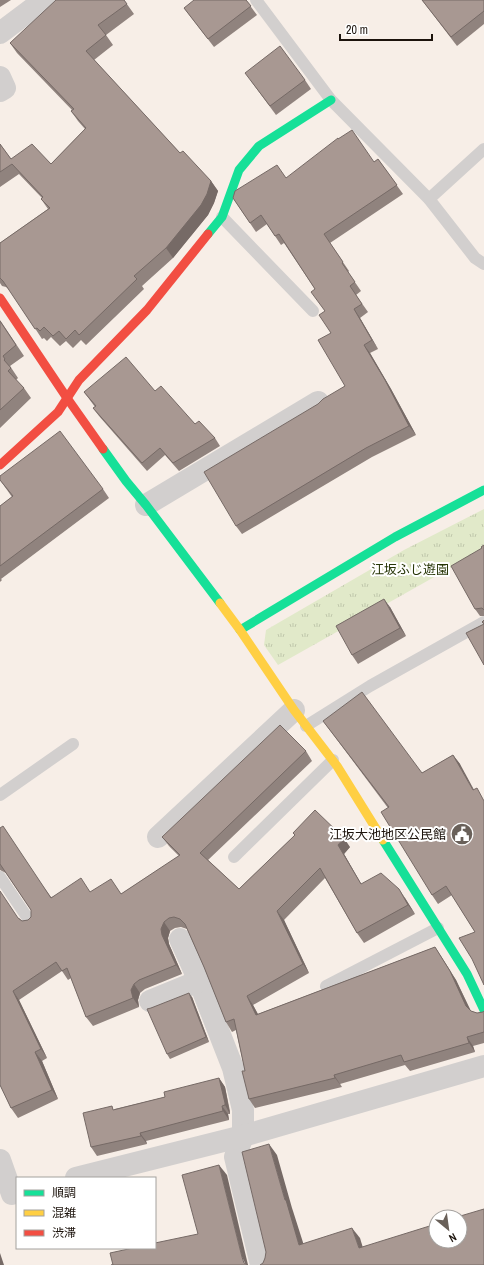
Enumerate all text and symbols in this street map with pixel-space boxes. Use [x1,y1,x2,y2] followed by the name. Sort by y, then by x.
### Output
[340,16,432,42] scale bar
[346,22,368,38] text: 20 m
[371,561,449,578] park label: 江坂ふじ遊園
[449,821,475,847] public building icon: 江坂大池地区公民館
[329,826,446,843] place label: 江坂大池地区公民館
[16,1177,156,1249] legend
[52,1185,76,1201] text: 順調
[52,1205,76,1221] text: 混雑
[428,1209,468,1249] north arrow
[52,1225,76,1241] text: 渋滞
[447,1230,459,1245] text: N

